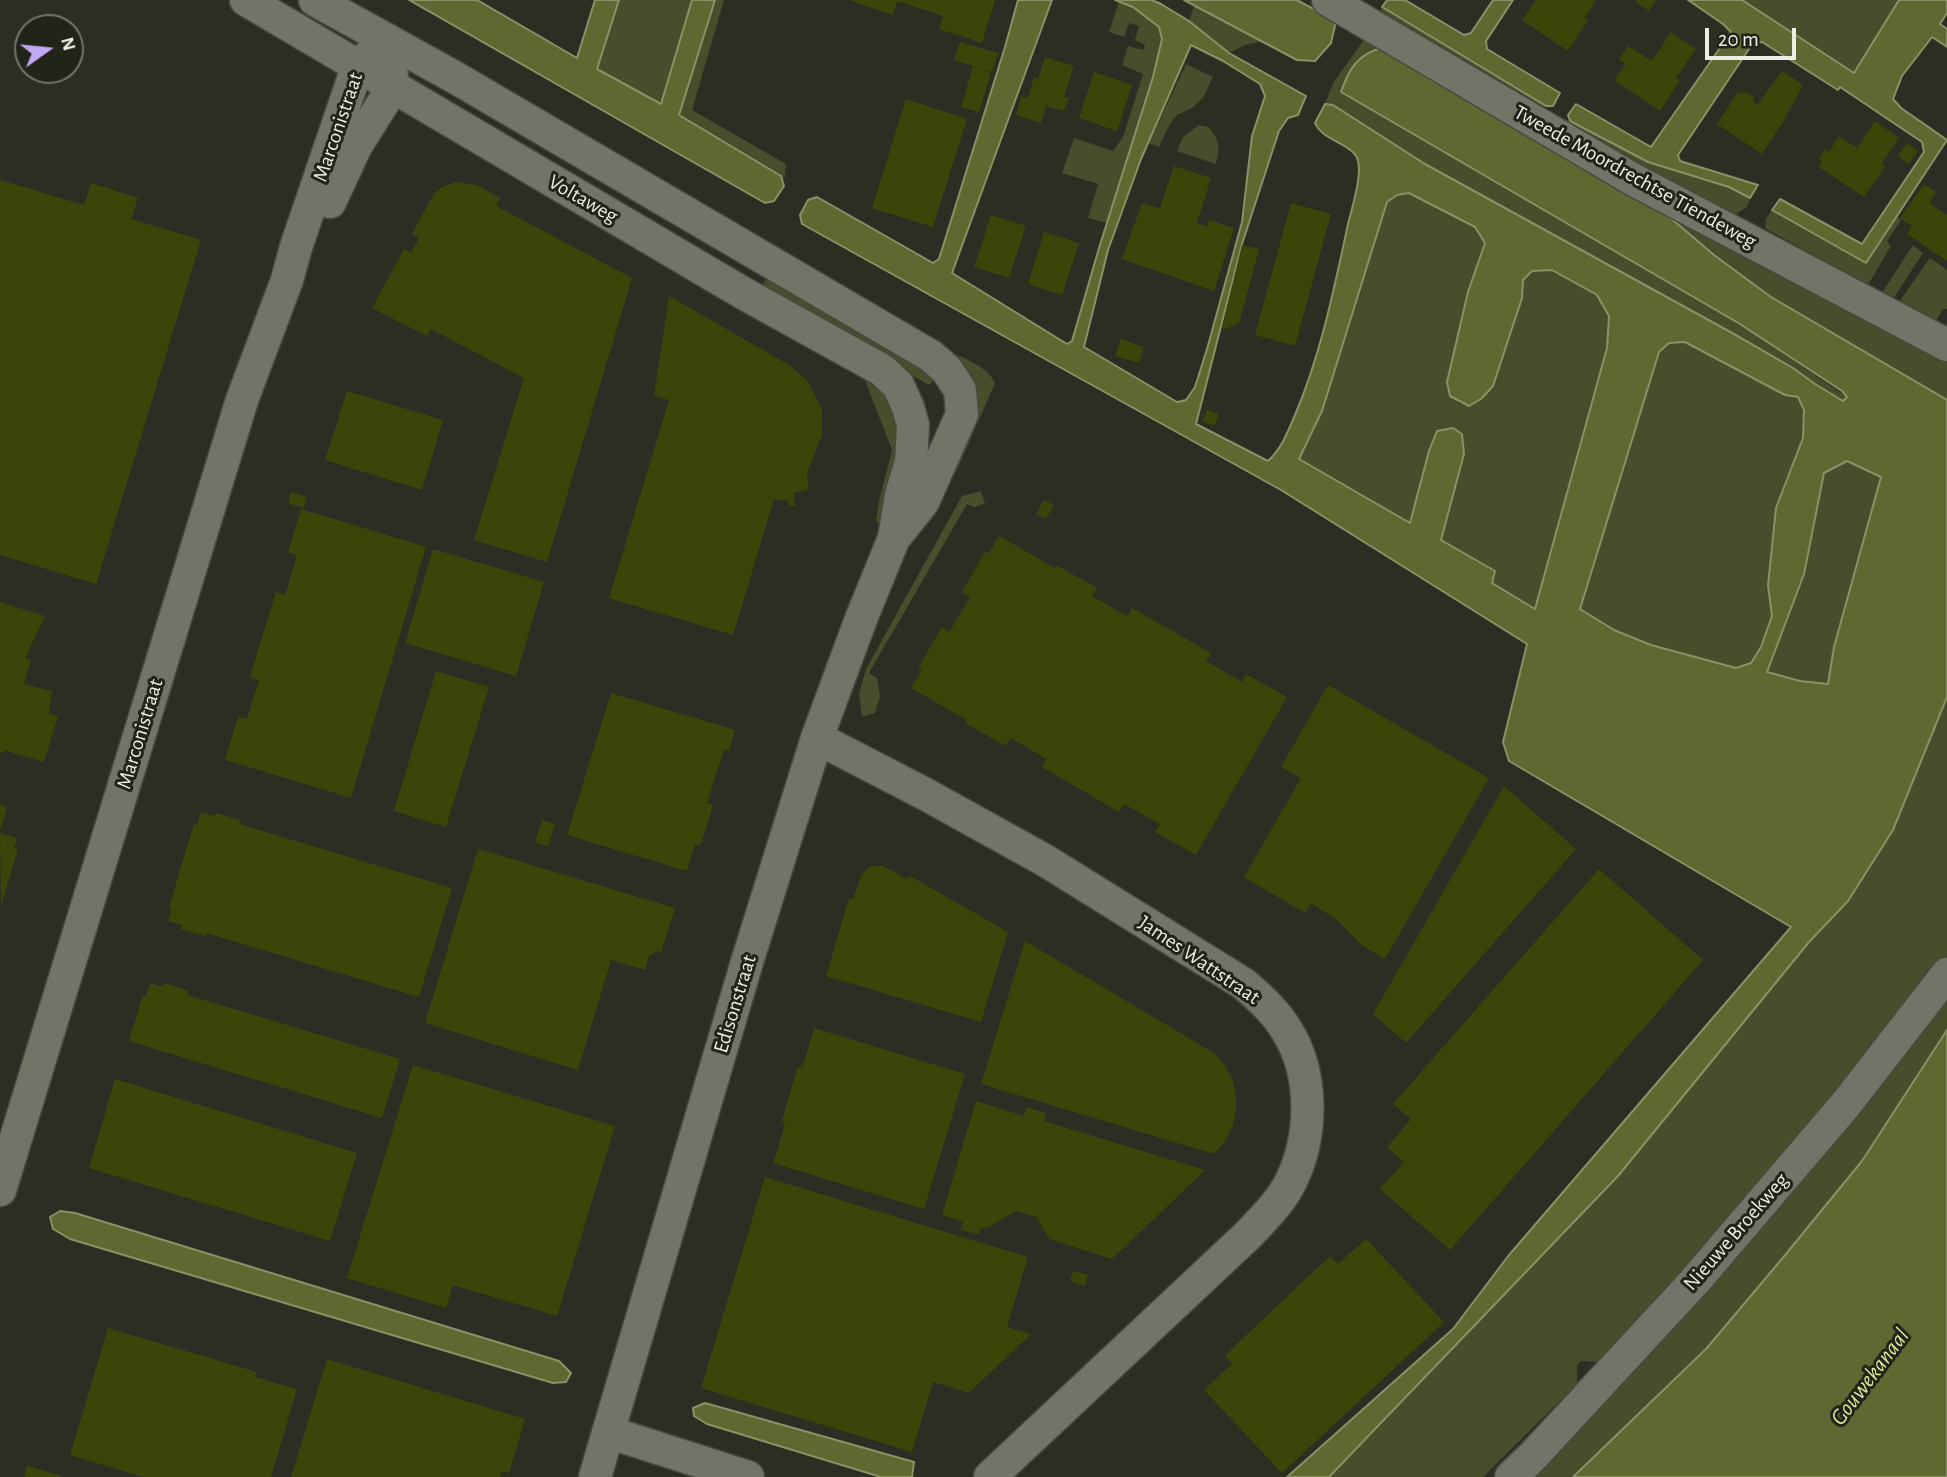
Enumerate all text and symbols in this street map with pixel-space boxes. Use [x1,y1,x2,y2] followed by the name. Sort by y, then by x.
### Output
[14,14,84,84] north arrow
[1709,14,1800,58] scale bar
[1718,29,1759,50] text: 20 m
[57,35,79,53] text: N
[308,69,368,185] street label: Marconistraat
[1509,100,1761,254] street label: Tweede Moordrechtse Tiendeweg
[544,169,622,229] street label: Voltaweg
[111,676,169,792] street label: Marconistraat
[1133,910,1265,1010] street label: James Wattstraat
[708,952,762,1056] street label: Edisonstraat
[1678,1168,1794,1296] street label: Nieuwe Broekweg
[1825,1323,1915,1431] water label: Gouwekanaal

